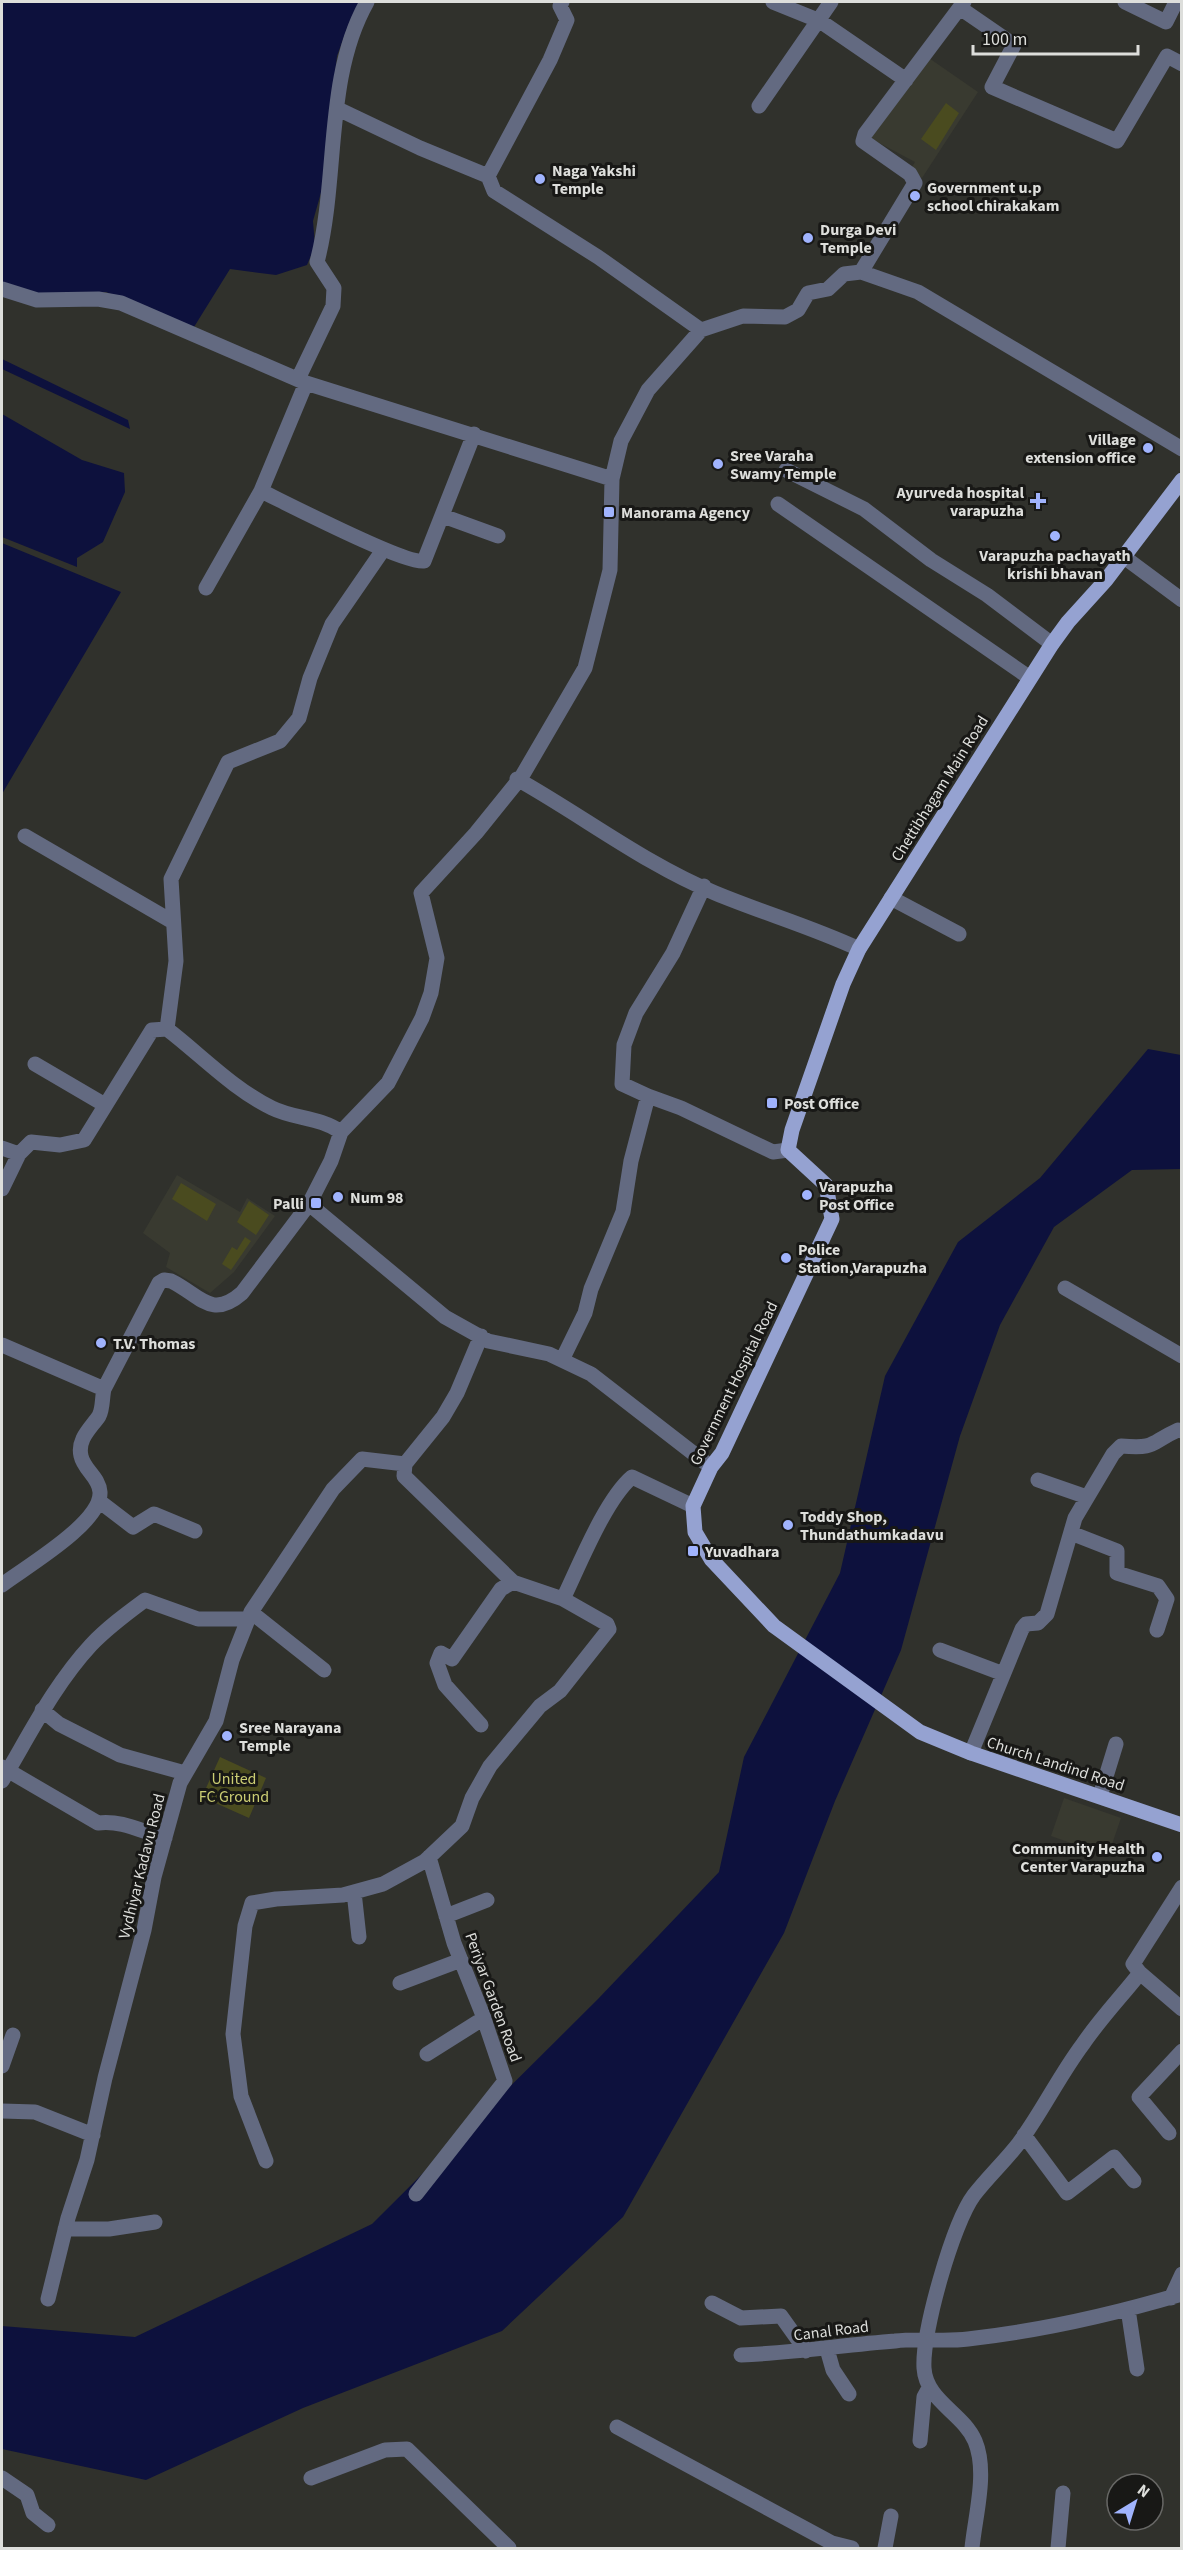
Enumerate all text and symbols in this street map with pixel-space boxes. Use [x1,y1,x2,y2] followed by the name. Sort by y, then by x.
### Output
[973,18,1138,56] scale bar
[982,27,1027,52] text: 100 m
[552,160,636,200] place label: Naga Yakshi Temple
[533,172,547,186] marker: Naga Yakshi Temple
[927,177,1059,217] place label: Government u.p school chirakakam
[908,189,922,203] marker: Government u.p school chirakakam
[820,219,896,259] place label: Durga Devi Temple
[801,231,815,245] marker: Durga Devi Temple
[1025,429,1136,469] place label: Village extension office
[1141,441,1155,455] marker: Village extension office
[730,445,837,485] place label: Sree Varaha Swamy Temple
[711,457,725,471] marker: Sree Varaha Swamy Temple
[895,482,1024,522] place label: Ayurveda hospital varapuzha
[1029,492,1047,510] marker: Ayurveda hospital varapuzha
[621,502,751,524] place label: Manorama Agency
[602,505,616,519] marker: Manorama Agency
[1048,529,1062,543] marker: Varapuzha pachayath krishi bhavan
[978,545,1131,585] place label: Varapuzha pachayath krishi bhavan
[886,711,994,866] street label: Chettibhagam Main Road
[784,1093,859,1115] place label: Post Office
[765,1096,779,1110] marker: Post Office
[818,1176,894,1216] place label: Varapuzha Post Office
[350,1187,404,1209] place label: Num 98
[800,1188,814,1202] marker: Varapuzha Post Office
[331,1190,345,1204] marker: Num 98
[273,1193,304,1215] place label: Palli
[309,1196,323,1210] marker: Palli
[798,1239,927,1279] place label: Police Station,Varapuzha
[779,1251,793,1265] marker: Police Station,Varapuzha
[685,1298,783,1469] street label: Government Hospital Road
[113,1333,195,1355] place label: T.V. Thomas
[94,1336,108,1350] marker: T.V. Thomas
[800,1506,944,1546] place label: Toddy Shop, Thundathumkadavu
[781,1518,795,1532] marker: Toddy Shop, Thundathumkadavu
[704,1541,779,1563] place label: Yuvadhara
[686,1544,700,1558] marker: Yuvadhara
[239,1717,341,1757] place label: Sree Narayana Temple
[220,1729,234,1743] marker: Sree Narayana Temple
[984,1731,1127,1797] street label: Church Landind Road
[199,1768,269,1808] park label: United FC Ground
[113,1791,171,1941] street label: Vydhiyar Kadavu Road
[1012,1838,1145,1878] place label: Community Health Center Varapuzha
[1150,1850,1164,1864] marker: Community Health Center Varapuzha
[459,1929,527,2065] street label: Periyar Garden Road
[792,2315,870,2347] street label: Canal Road
[1105,2472,1165,2532] north arrow
[1133,2479,1155,2503] text: N

